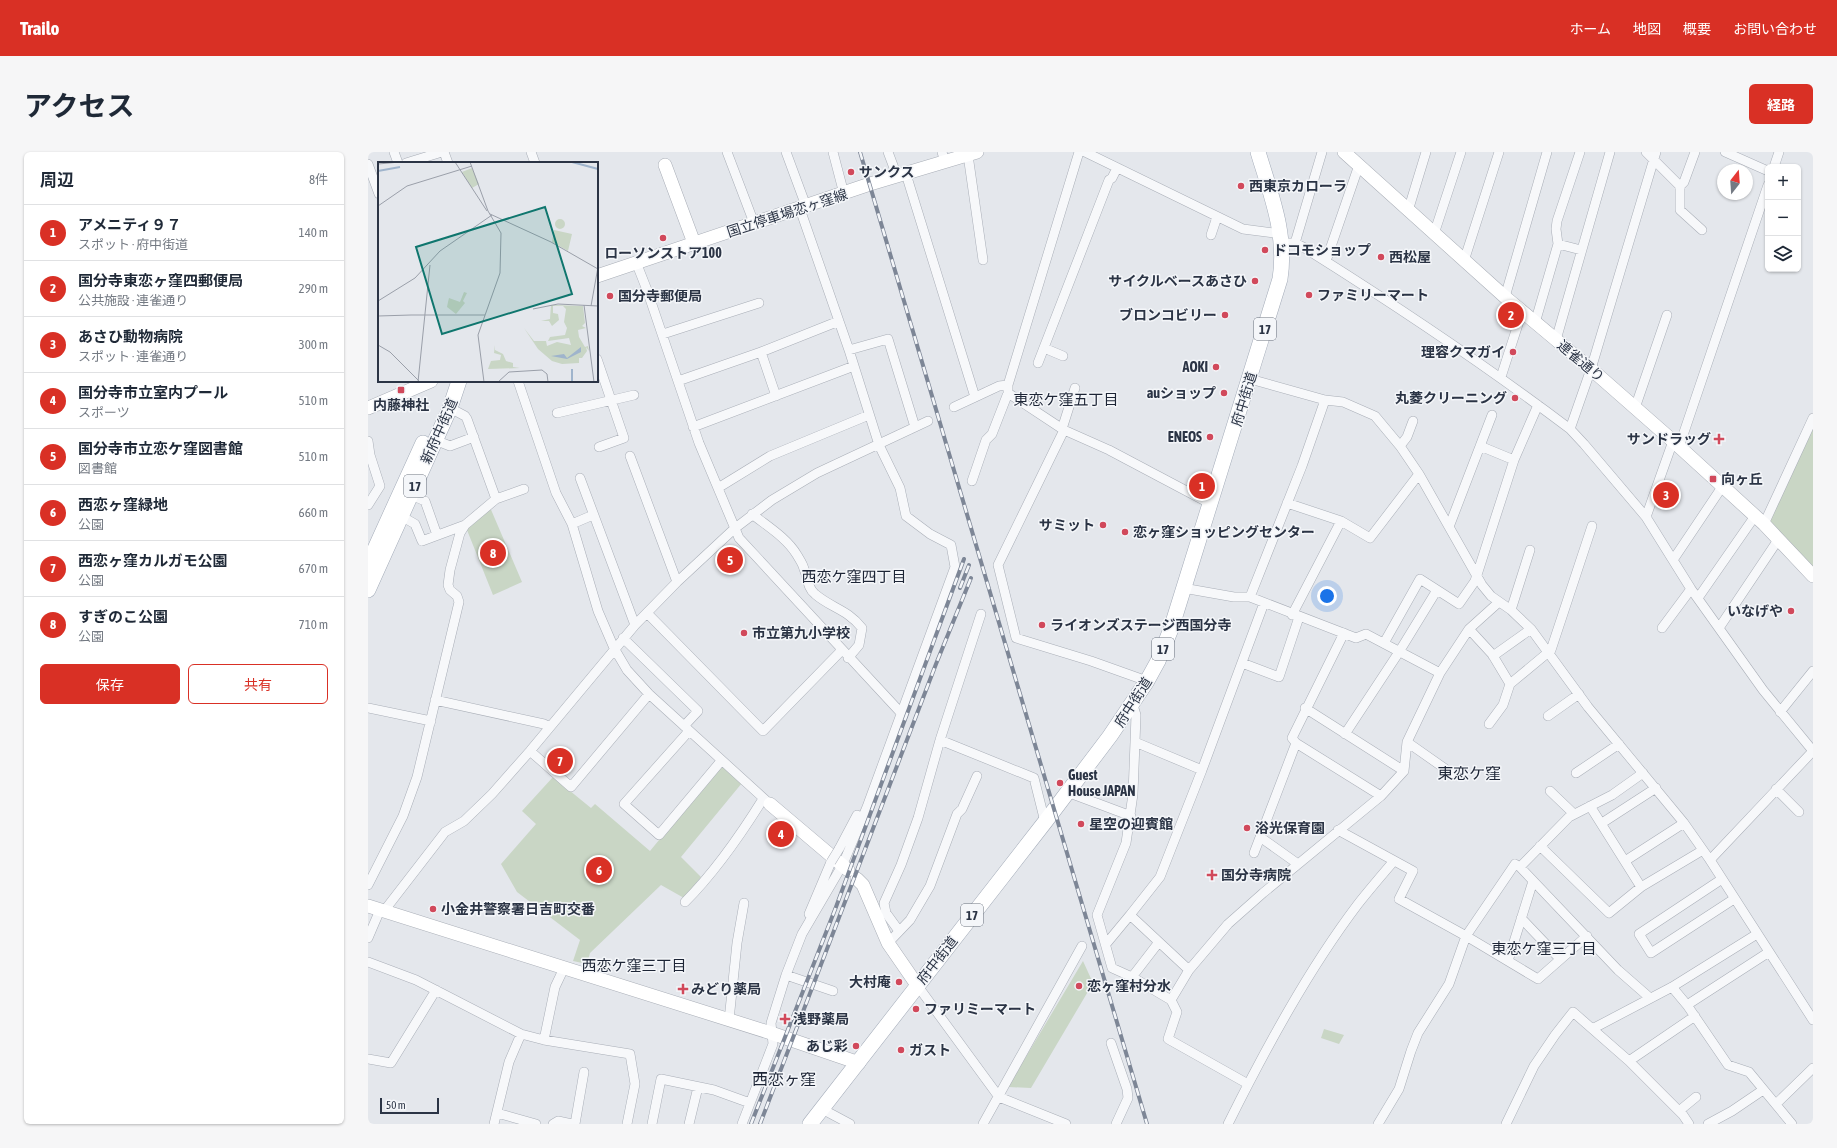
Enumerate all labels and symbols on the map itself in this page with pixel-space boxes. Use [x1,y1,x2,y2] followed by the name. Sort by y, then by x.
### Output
[378,162,598,382] inset map
[859,164,915,180] place label: サンクス
[1717,164,1753,200] north arrow
[846,167,856,177] marker: サンクス
[1249,178,1347,194] place label: 西東京カローラ
[1236,181,1246,191] marker: 西東京カローラ
[725,186,849,240] street label: 国立停車場恋ヶ窪線
[658,233,668,243] marker: ローソンストア100
[1273,242,1371,258] place label: ドコモショップ
[604,245,722,261] place label: ローソンストア100
[1260,245,1270,255] marker: ドコモショップ
[1389,249,1431,265] place label: 西松屋
[1376,252,1386,262] marker: 西松屋
[1108,273,1247,289] place label: サイクルベースあさひ
[1250,276,1260,286] marker: サイクルベースあさひ
[1317,287,1429,303] place label: ファミリーマート
[618,288,702,304] place label: 国分寺郵便局
[1304,290,1314,300] marker: ファミリーマート
[605,291,615,301] marker: 国分寺郵便局
[1498,300,1524,330] pin: 2
[1119,307,1217,323] place label: ブロンコビリー
[1220,310,1230,320] marker: ブロンコビリー
[1254,318,1276,340] road number: 17
[1554,337,1608,385] street label: 連雀通り
[1421,344,1505,360] place label: 理容クマガイ
[1508,347,1518,357] marker: 理容クマガイ
[1182,359,1208,375] place label: AOKI
[1211,362,1221,372] marker: AOKI
[1228,370,1260,428] street label: 府中街道
[396,385,406,395] marker: 内藤神社
[1147,385,1216,401] place label: auショップ
[1219,388,1229,398] marker: auショップ
[1395,390,1507,406] place label: 丸菱クリーニング
[1013,391,1119,408] district label: 東恋ケ窪五丁目
[1510,393,1520,403] marker: 丸菱クリーニング
[417,396,461,466] street label: 新府中街道
[373,397,429,413] place label: 内藤神社
[1168,429,1202,445] place label: ENEOS
[1627,431,1711,447] place label: サンドラッグ
[1205,432,1215,442] marker: ENEOS
[1714,434,1724,444] marker: サンドラッグ
[1189,471,1215,501] pin: 1
[1721,471,1763,487] place label: 向ヶ丘
[1708,474,1718,484] marker: 向ヶ丘
[404,475,426,497] road number: 17
[1653,480,1679,510] pin: 3
[1039,517,1095,533] place label: サミット
[1098,520,1108,530] marker: サミット
[1133,524,1315,540] place label: 恋ヶ窪ショッピングセンター
[1120,527,1130,537] marker: 恋ヶ窪ショッピングセンター
[480,538,506,568] pin: 8
[717,545,743,575] pin: 5
[801,568,907,585] district label: 西恋ケ窪四丁目
[1317,586,1337,606] your location
[1727,603,1783,619] place label: いなげや
[1786,606,1796,616] marker: いなげや
[1050,617,1231,633] place label: ライオンズステージ西国分寺
[1037,620,1047,630] marker: ライオンズステージ西国分寺
[752,625,850,641] place label: 市立第九小学校
[739,628,749,638] marker: 市立第九小学校
[1152,638,1174,660] road number: 17
[1111,674,1155,730] street label: 府中街道
[547,746,573,776] pin: 7
[1437,764,1501,782] district label: 東恋ケ窪
[1068,767,1135,799] place label: Guest House JAPAN
[1055,778,1065,788] marker: Guest House JAPAN
[1089,816,1173,832] place label: 星空の迎賓館
[768,819,794,849] pin: 4
[1076,819,1086,829] marker: 星空の迎賓館
[1255,820,1325,836] place label: 浴光保育園
[1242,823,1252,833] marker: 浴光保育園
[586,855,612,885] pin: 6
[1221,867,1291,883] place label: 国分寺病院
[1206,869,1218,881] marker: 国分寺病院
[441,901,595,917] place label: 小金井警察署日吉町交番
[428,904,438,914] marker: 小金井警察署日吉町交番
[961,904,983,926] road number: 17
[913,933,961,987] street label: 府中街道
[1491,940,1597,957] district label: 東恋ケ窪三丁目
[581,957,687,974] district label: 西恋ケ窪三丁目
[849,974,891,990] place label: 大村庵
[894,977,904,987] marker: 大村庵
[1087,978,1171,994] place label: 恋ヶ窪村分水
[691,981,761,997] place label: みどり薬局
[1074,981,1084,991] marker: 恋ヶ窪村分水
[678,984,688,994] marker: みどり薬局
[924,1001,1036,1017] place label: ファリミーマート
[911,1004,921,1014] marker: ファリミーマート
[793,1011,849,1027] place label: 浅野薬局
[780,1014,790,1024] marker: 浅野薬局
[806,1038,848,1054] place label: あじ彩
[851,1041,861,1051] marker: あじ彩
[909,1042,951,1058] place label: ガスト
[896,1045,906,1055] marker: ガスト
[752,1070,816,1088] district label: 西恋ヶ窪
[380,1096,439,1115] scale bar

